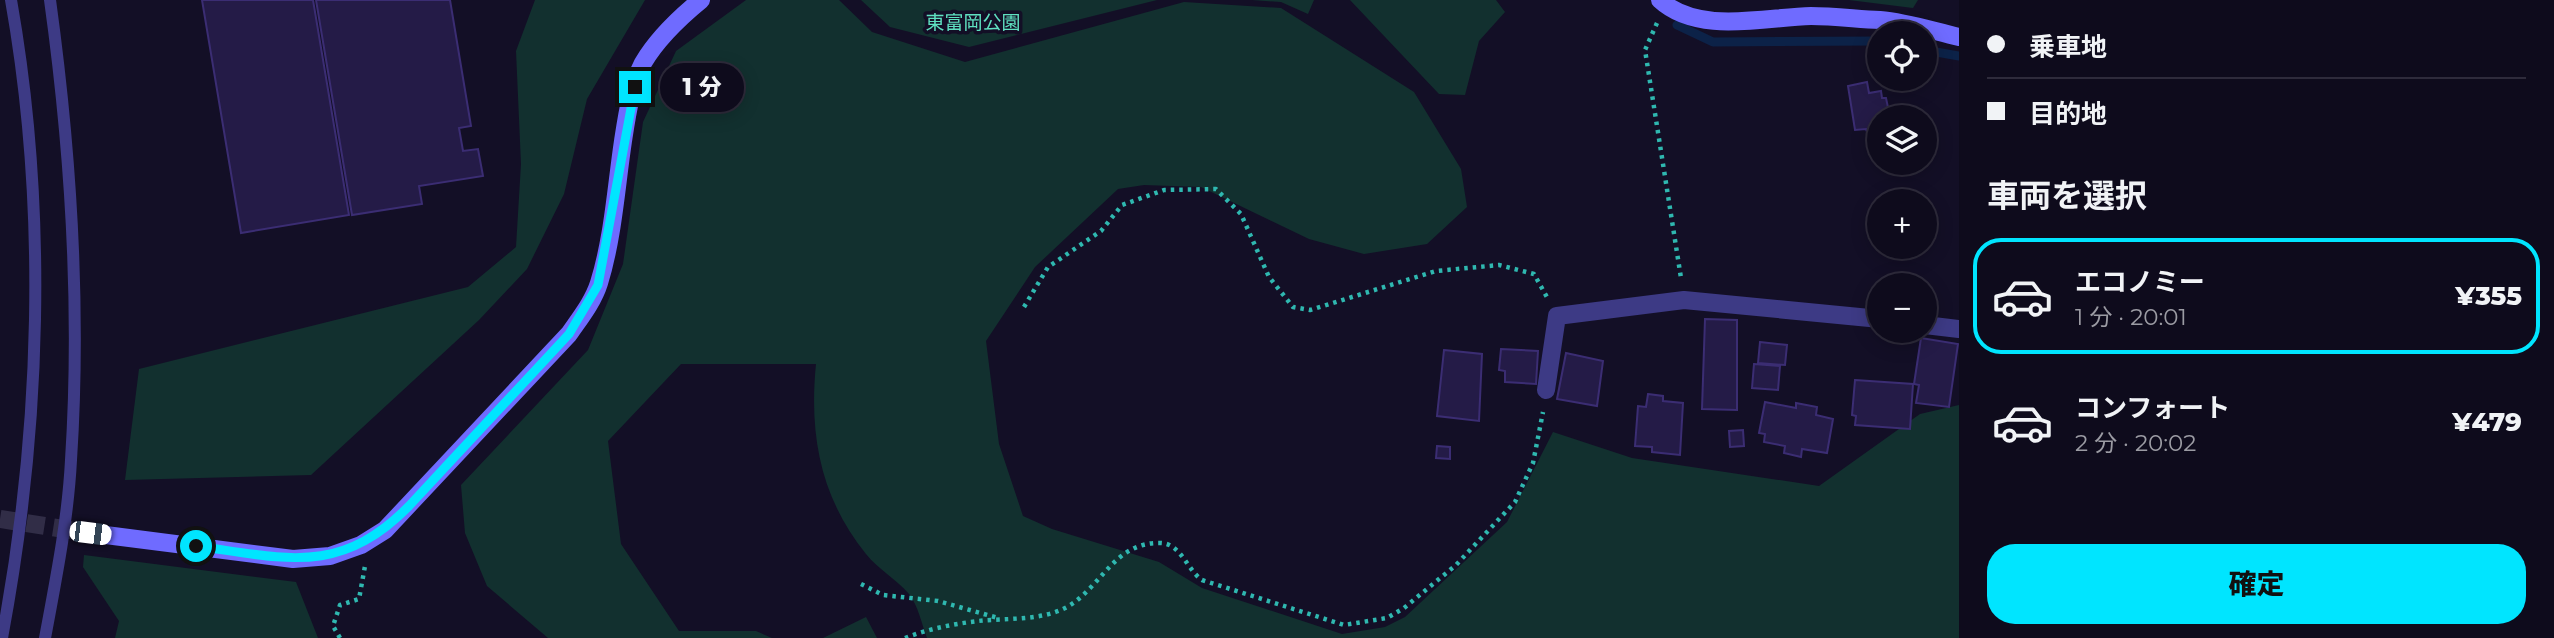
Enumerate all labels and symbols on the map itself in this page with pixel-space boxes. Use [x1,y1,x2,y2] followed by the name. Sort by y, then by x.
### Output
[925,11,1021,34] park label: 東富岡公園
[660,62,744,112] callout: 1 分
[619,71,651,103] route end
[68,520,113,546] car
[180,530,212,562] route start

